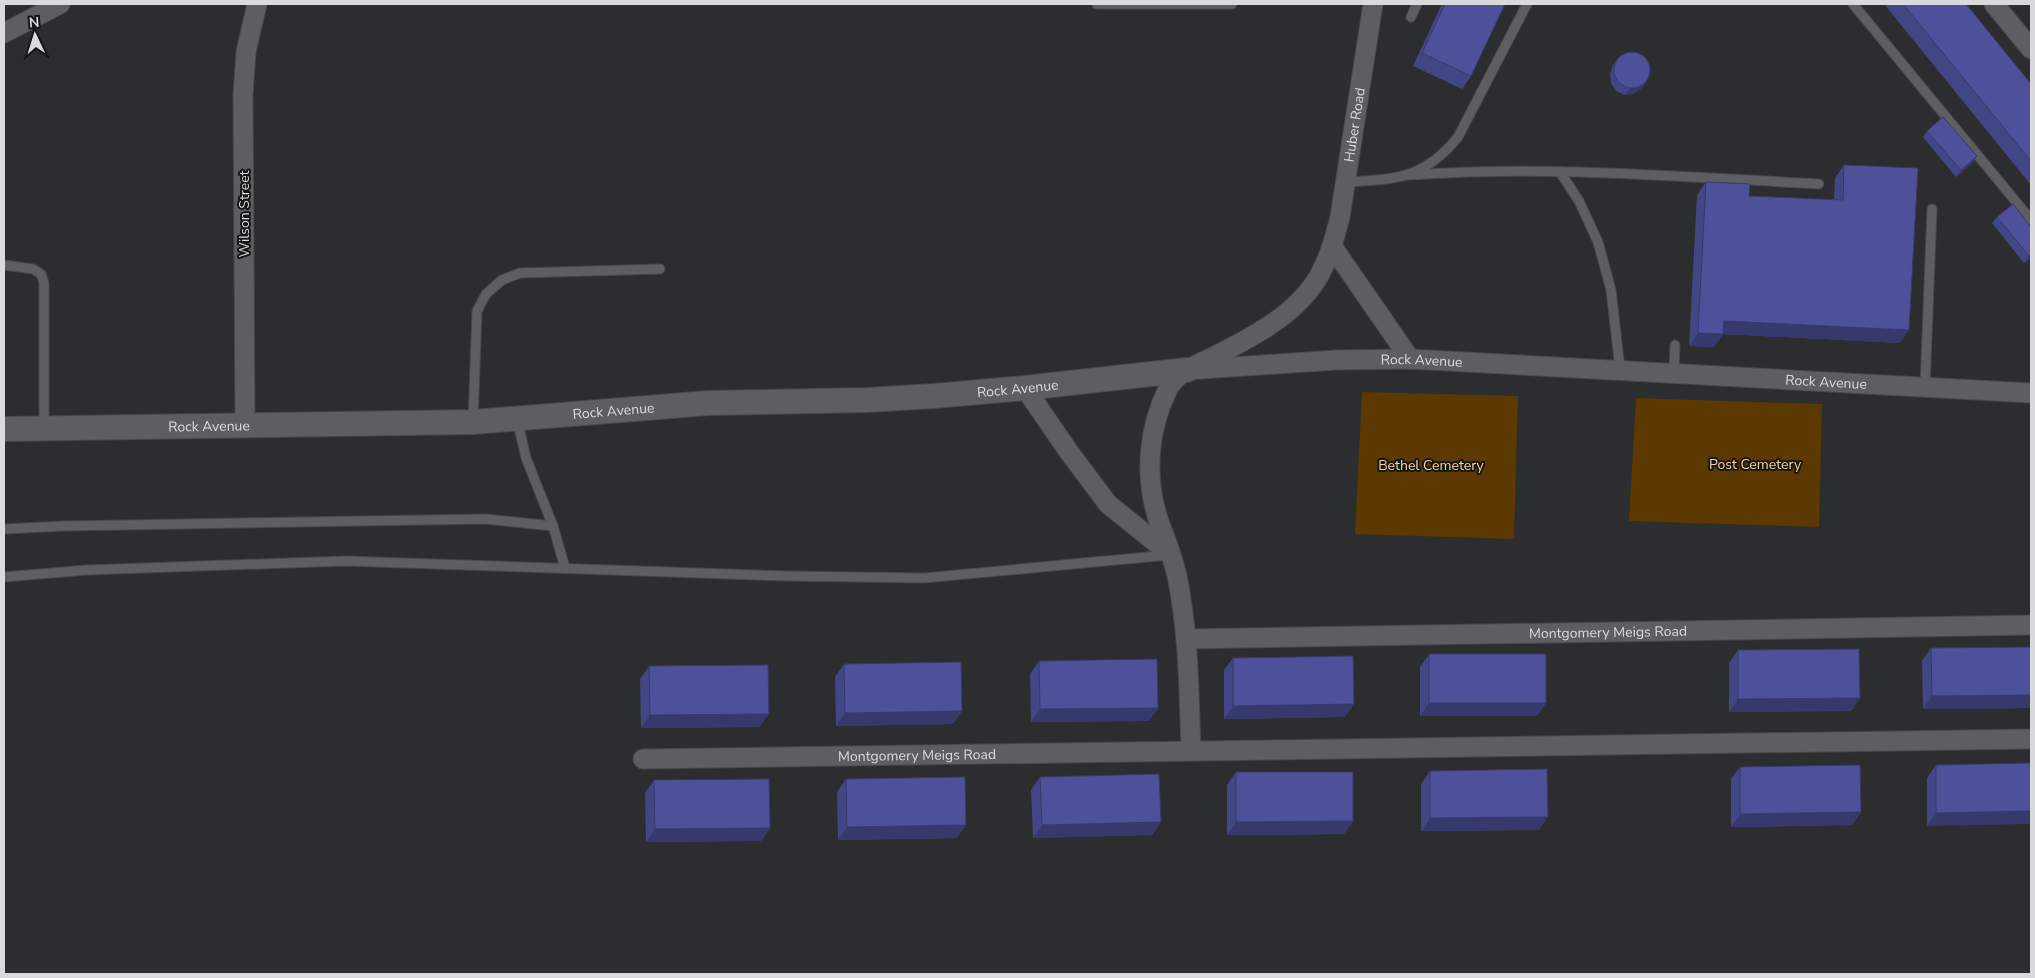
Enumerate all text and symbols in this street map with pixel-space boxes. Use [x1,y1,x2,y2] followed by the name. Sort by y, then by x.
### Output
[10,10,60,60] north arrow
[28,13,40,32] text: N
[1339,86,1369,164] street label: Huber Road
[235,170,254,258] street label: Wilson Street
[1381,349,1463,371] street label: Rock Avenue
[1785,370,1867,393] street label: Rock Avenue
[976,375,1059,402] street label: Rock Avenue
[572,398,655,423] street label: Rock Avenue
[168,416,250,436] street label: Rock Avenue
[1709,455,1802,474] park label: Post Cemetery
[1378,456,1485,475] park label: Bethel Cemetery
[1529,621,1687,643] street label: Montgomery Meigs Road
[838,744,996,766] street label: Montgomery Meigs Road

